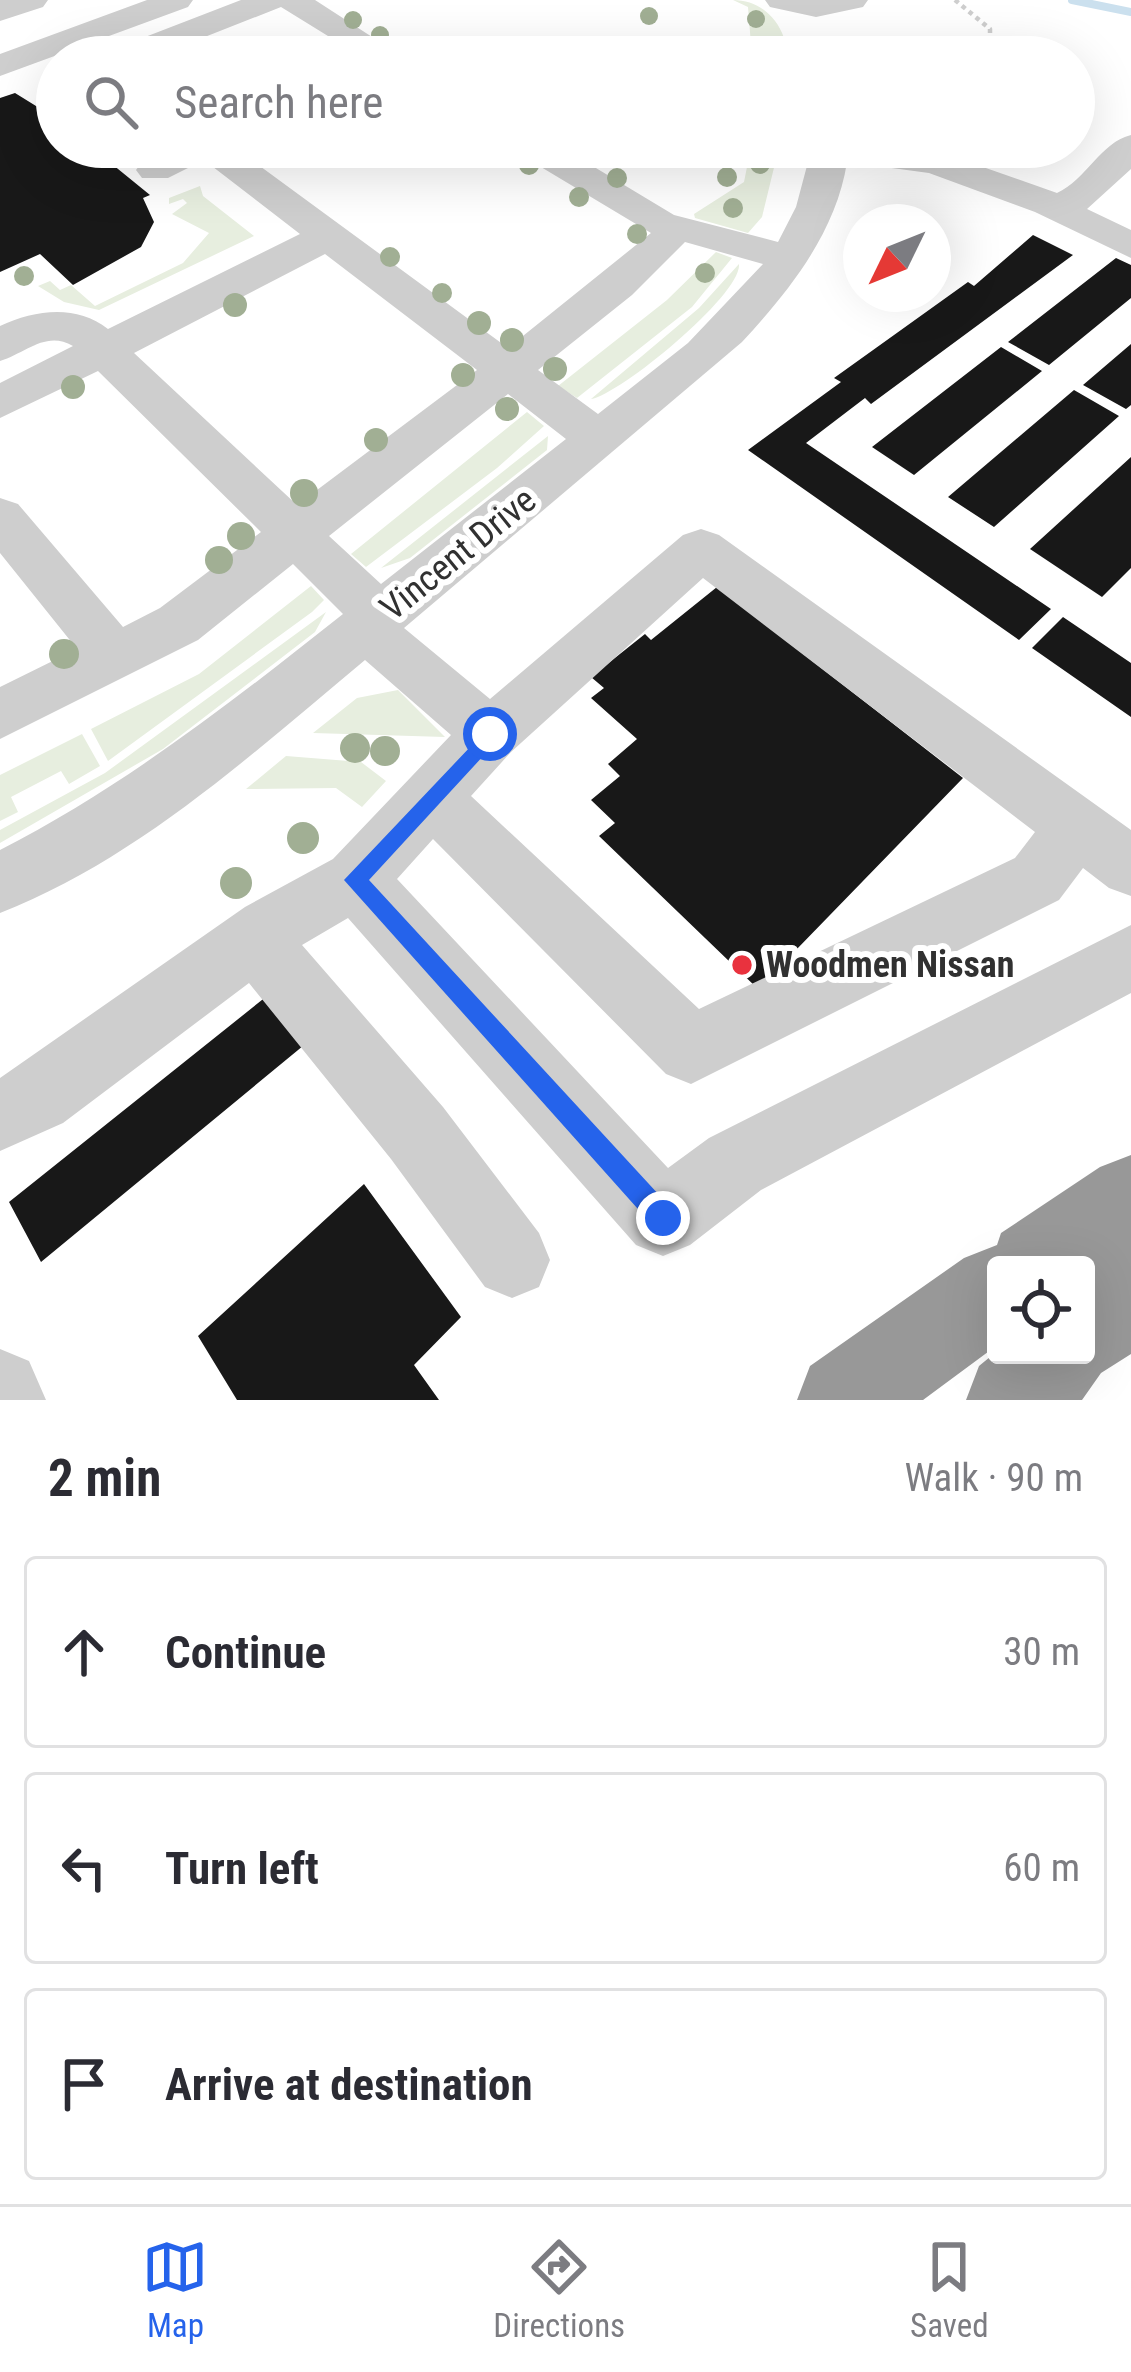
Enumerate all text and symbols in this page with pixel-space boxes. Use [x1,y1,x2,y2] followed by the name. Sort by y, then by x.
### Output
[36,36,1095,168] search box
[78,69,144,135] icon: search
[174,76,383,129] text: Search here
[843,204,951,312] north arrow
[372,479,544,629] street label: Vincent Drive
[463,707,517,761] route start
[766,944,1015,986] place label: Woodmen Nissan
[729,952,755,978] marker: Woodmen Nissan
[636,1191,690,1245] route end
[987,1256,1095,1364] map controls
[987,1256,1095,1364] button: locate
[48,1449,161,1508] text: 2 min
[904,1455,1083,1501] text: Walk · 90 m
[51,1619,117,1685] icon: ahead
[165,1626,326,1679] text: Continue
[1003,1629,1080,1675] text: 30 m
[51,1835,117,1901] icon: left
[165,1842,319,1895] text: Turn left
[1003,1845,1080,1891] text: 60 m
[51,2051,117,2117] icon: arrive
[165,2058,533,2111] text: Arrive at destination
[142,2234,208,2345] tab: Map
[493,2234,625,2345] tab: Directions
[910,2234,989,2345] tab: Saved

